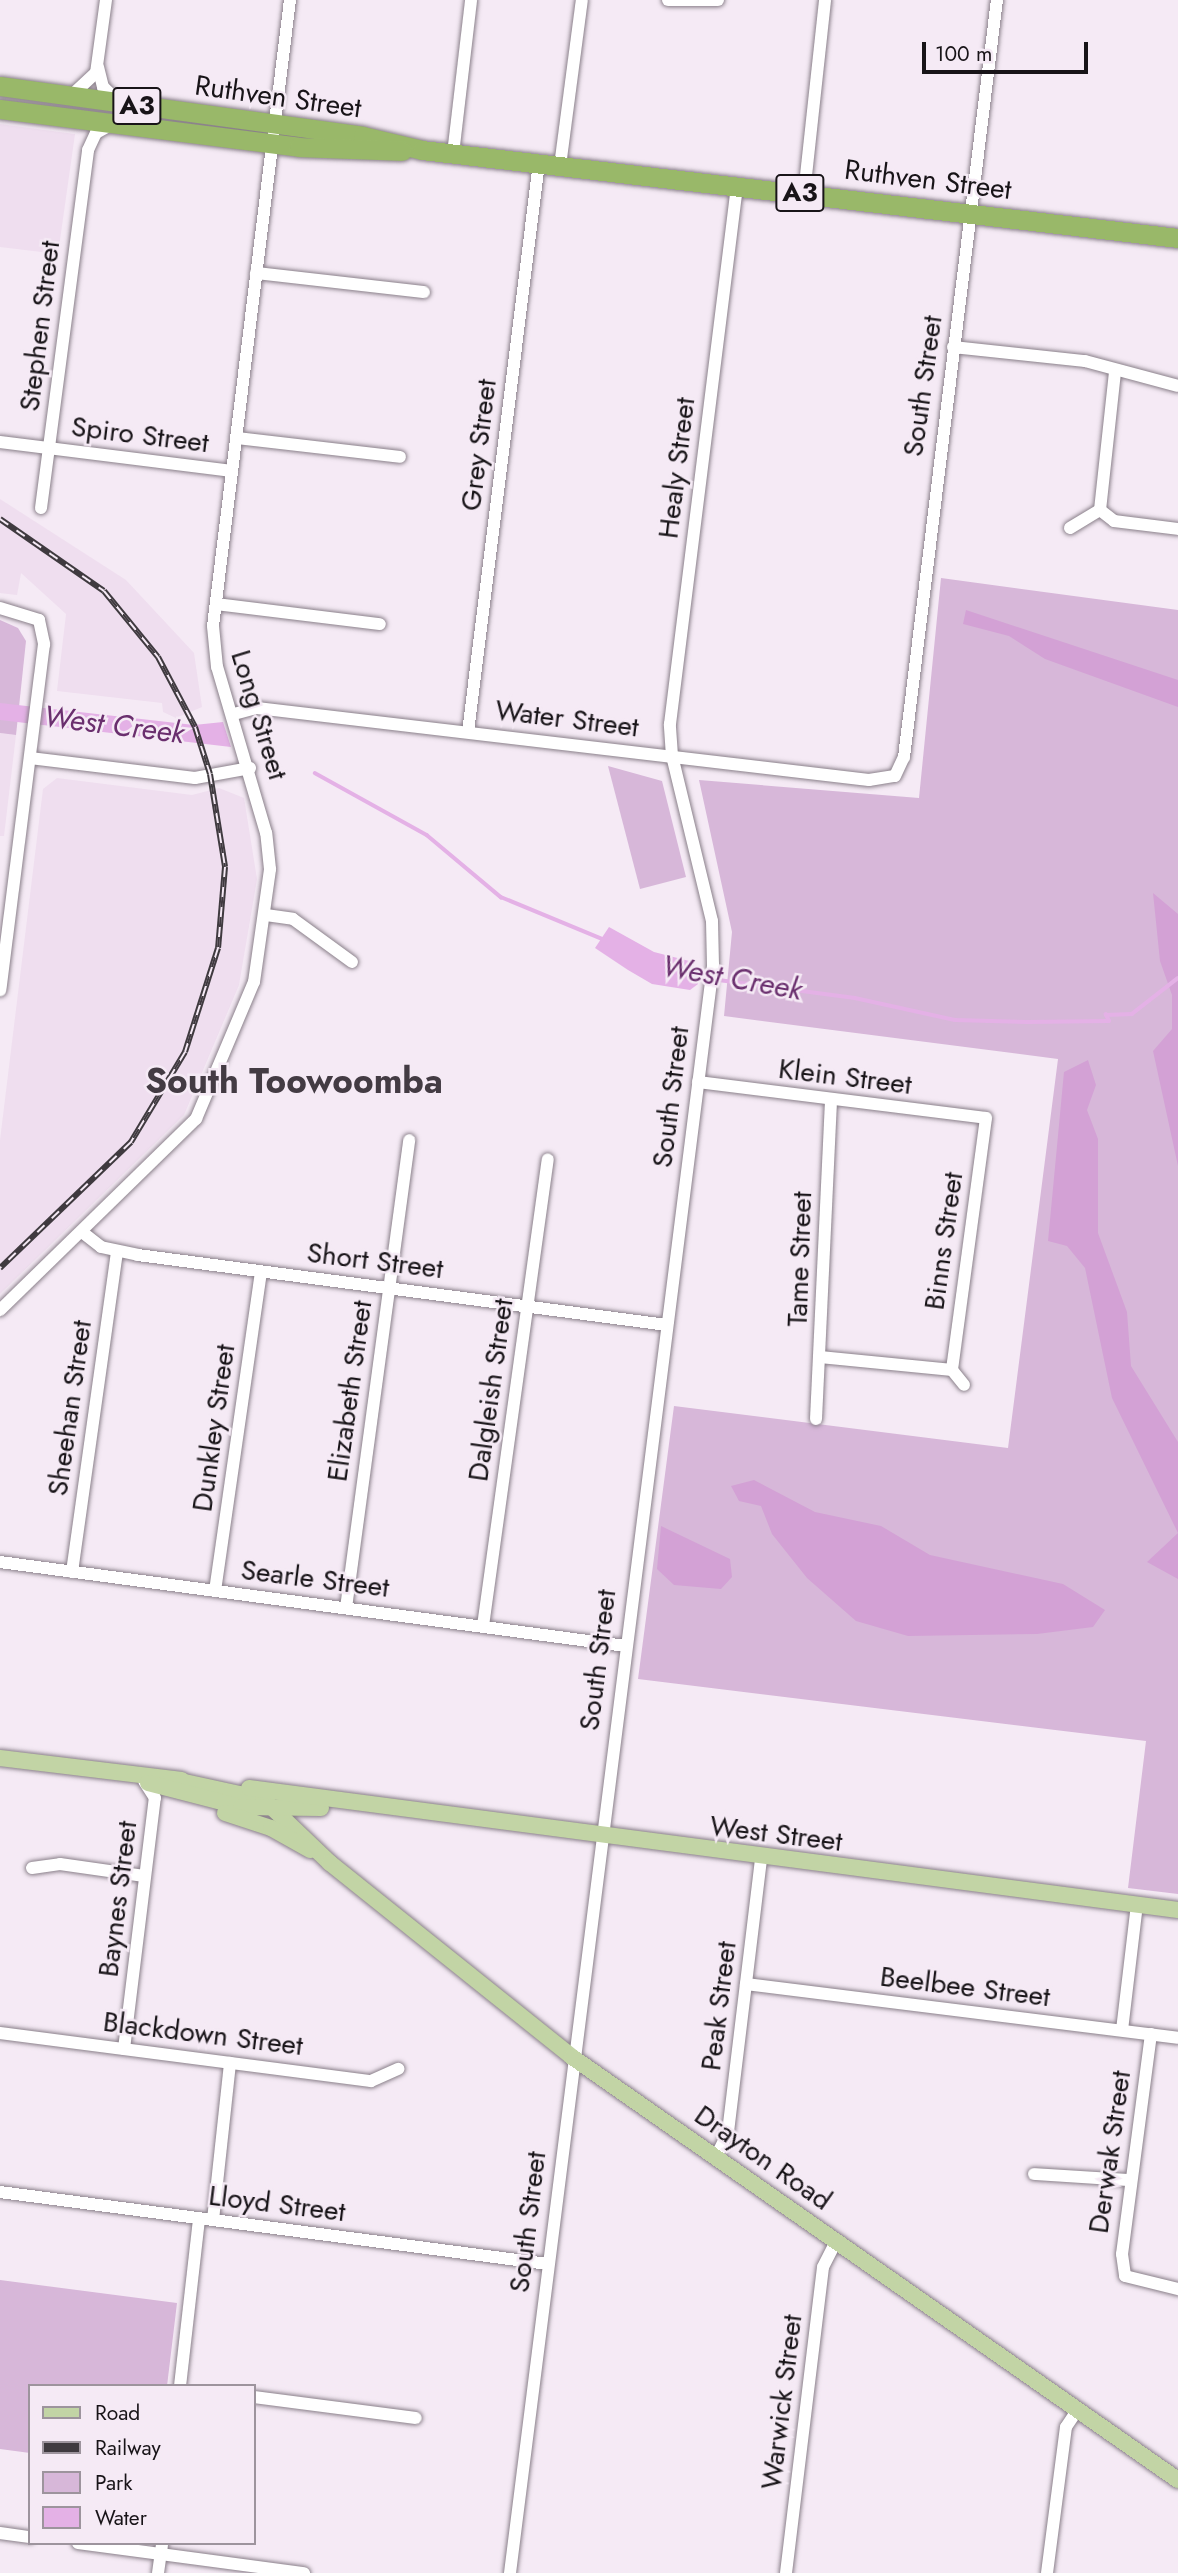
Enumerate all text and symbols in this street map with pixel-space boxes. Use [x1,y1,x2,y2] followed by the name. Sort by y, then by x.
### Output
[926,28,1092,72] scale bar
[935,39,992,69] text: 100 m
[193,69,363,125] street label: Ruthven Street
[111,83,163,128] road number: A3
[843,153,1013,207] street label: Ruthven Street
[774,170,826,216] road number: A3
[13,239,67,413] street label: Stephen Street
[896,313,950,459] street label: South Street
[454,377,504,513] street label: Grey Street
[652,396,702,540] street label: Healy Street
[69,410,211,460] street label: Spiro Street
[223,646,295,784] street label: Long Street
[493,694,641,744] street label: Water Street
[42,699,186,751] water label: West Creek
[659,948,805,1008] water label: West Creek
[646,1025,696,1169] street label: South Street
[777,1052,913,1102] street label: Klein Street
[145,1060,443,1102] district label: South Toowoomba
[918,1170,970,1312] street label: Binns Street
[781,1191,819,1327] street label: Tame Street
[305,1236,445,1286] street label: Short Street
[462,1296,520,1484] street label: Dalgleish Street
[321,1298,379,1484] street label: Elizabeth Street
[41,1318,99,1498] street label: Sheehan Street
[186,1342,242,1514] street label: Dunkley Street
[239,1553,391,1605] street label: Searle Street
[573,1588,623,1732] street label: South Street
[708,1809,844,1859] street label: West Street
[92,1819,144,1979] street label: Baynes Street
[694,1939,744,2073] street label: Peak Street
[878,1960,1052,2014] street label: Beelbee Street
[101,2005,305,2063] street label: Blackdown Street
[1082,2068,1138,2236] street label: Derwak Street
[688,2098,838,2218] street label: Drayton Road
[503,2150,553,2294] street label: South Street
[207,2179,347,2229] street label: Lloyd Street
[755,2313,809,2491] street label: Warwick Street
[28,2384,256,2545] legend
[95,2398,140,2428] text: Road
[95,2433,161,2463] text: Railway
[95,2468,132,2498] text: Park
[95,2503,147,2533] text: Water

